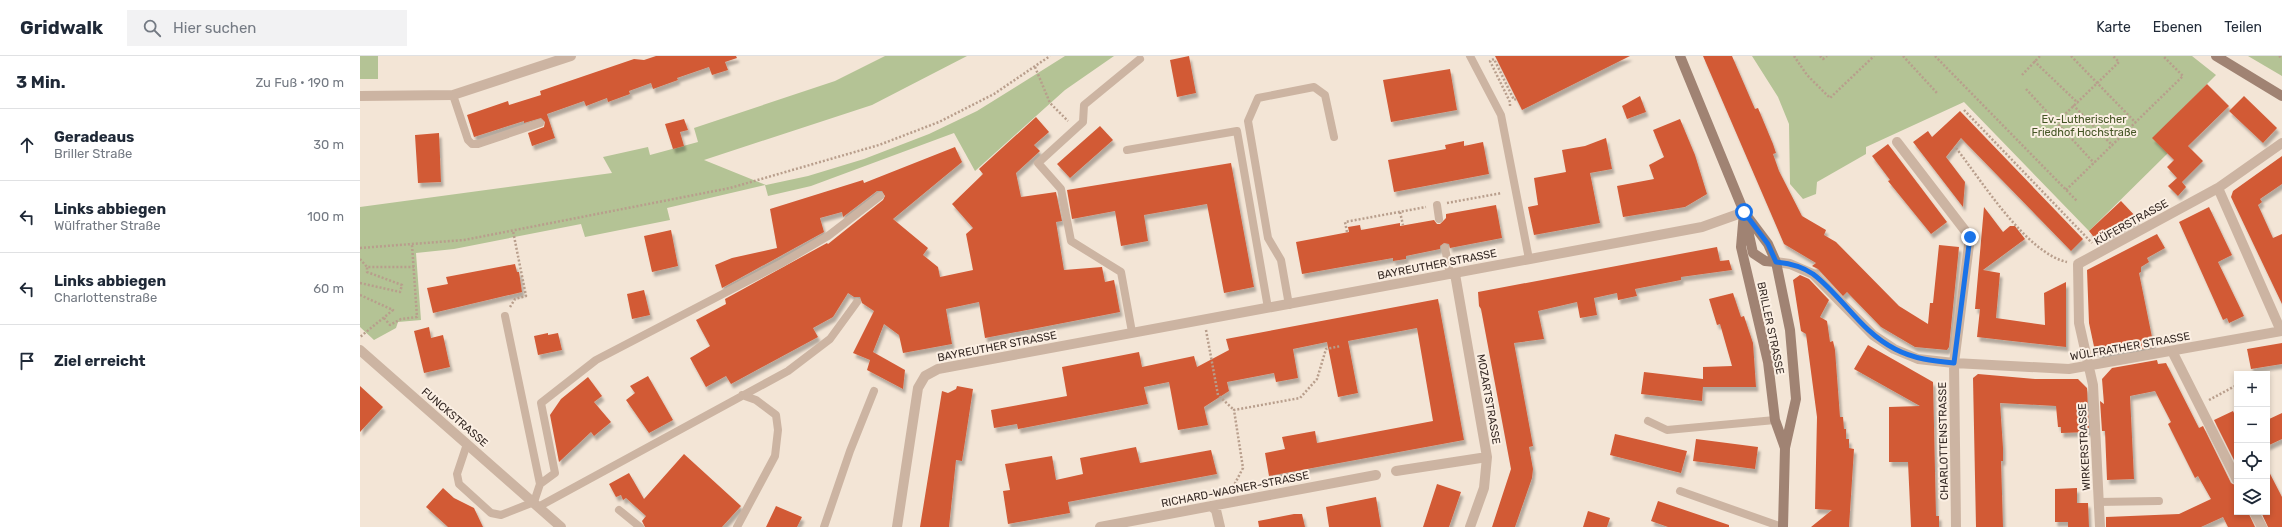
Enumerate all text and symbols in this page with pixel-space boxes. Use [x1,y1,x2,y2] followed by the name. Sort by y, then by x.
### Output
[127,10,407,46] search box
[20,16,103,39] text: Gridwalk
[141,17,163,39] icon: search
[173,19,256,37] text: Hier suchen
[2096,19,2131,36] text: Karte
[2153,19,2202,36] text: Ebenen
[2224,19,2262,36] text: Teilen
[16,72,66,92] text: 3 Min.
[256,75,344,90] text: Zu Fuß · 190 m
[2031,113,2137,139] park label: Ev.-Lutherischer Friedhof Hochstraße
[54,128,134,146] text: Geradeaus
[16,134,38,156] icon: ahead
[313,137,344,152] text: 30 m
[54,146,132,161] text: Briller Straße
[2092,197,2171,248] street label: KÜFERSTRASSE
[54,200,166,218] text: Links abbiegen
[1735,203,1753,221] route start
[16,206,38,228] icon: left
[307,209,344,224] text: 100 m
[54,218,160,233] text: Wülfrather Straße
[1961,228,1979,246] route end
[1376,246,1498,282] street label: BAYREUTHER STRASSE
[54,272,166,290] text: Links abbiegen
[16,278,38,300] icon: left
[313,281,344,296] text: 60 m
[1754,281,1787,376] street label: BRILLER STRASSE
[54,290,157,305] text: Charlottenstraße
[936,328,1058,364] street label: BAYREUTHER STRASSE
[2069,329,2191,363] street label: WÜLFRATHER STRASSE
[16,350,38,372] icon: arrive
[54,352,146,370] text: Ziel erreicht
[1474,353,1503,446] street label: MOZARTSTRASSE
[2234,371,2270,515] map controls
[2234,371,2270,407] button: +
[1936,382,1951,500] street label: CHARLOTTENSTRASSE
[419,385,491,450] street label: FUNCKSTRASSE
[2076,403,2093,491] street label: WIRKERSTRASSE
[2234,407,2270,443] button: −
[2234,443,2270,479] button: locate
[1160,469,1310,510] street label: RICHARD-WAGNER-STRASSE
[2234,479,2270,515] button: layers

